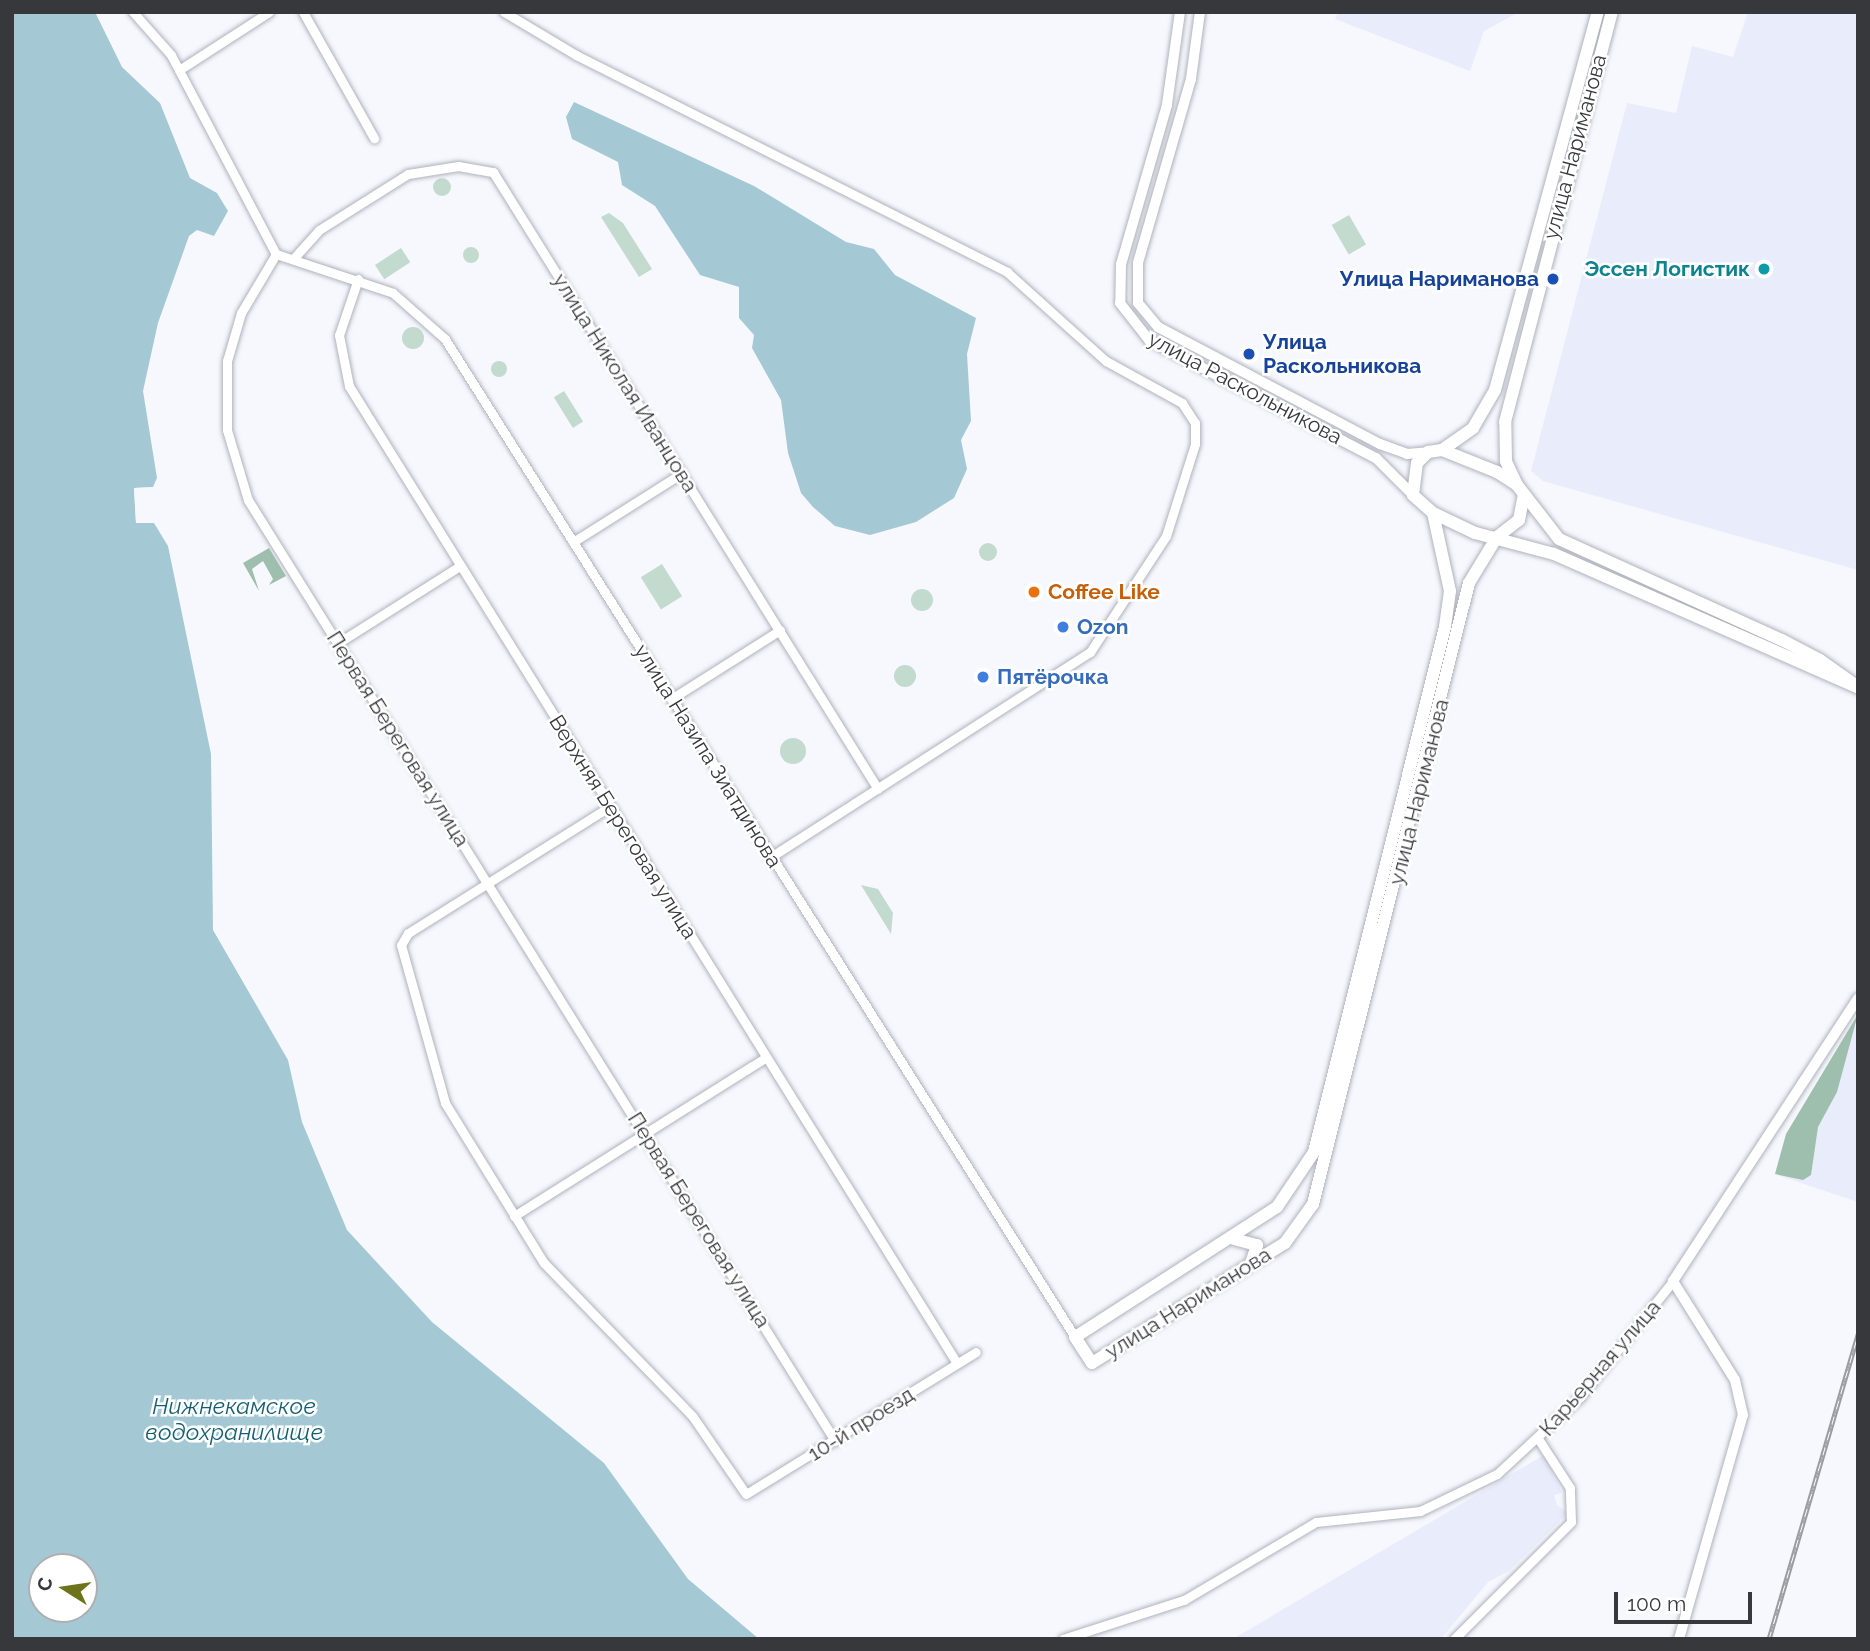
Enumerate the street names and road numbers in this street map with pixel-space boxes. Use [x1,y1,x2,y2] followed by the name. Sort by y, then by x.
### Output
[1538,52,1612,242] street label: улица Нариманова
[547,269,703,497] street label: улица Николая Иванцова
[1144,326,1346,450] street label: улица Раскольникова
[321,626,475,852] street label: Первая Береговая улица
[629,640,787,872] street label: улица Назипа Зиатдинова
[1384,696,1454,888] street label: улица Нариманова
[543,710,703,944] street label: Верхняя Береговая улица
[622,1107,776,1333] street label: Первая Береговая улица
[1100,1242,1276,1364] street label: улица Нариманова
[1534,1295,1666,1441] street label: Карьерная улица
[803,1382,919,1466] street label: 10-й проезд

